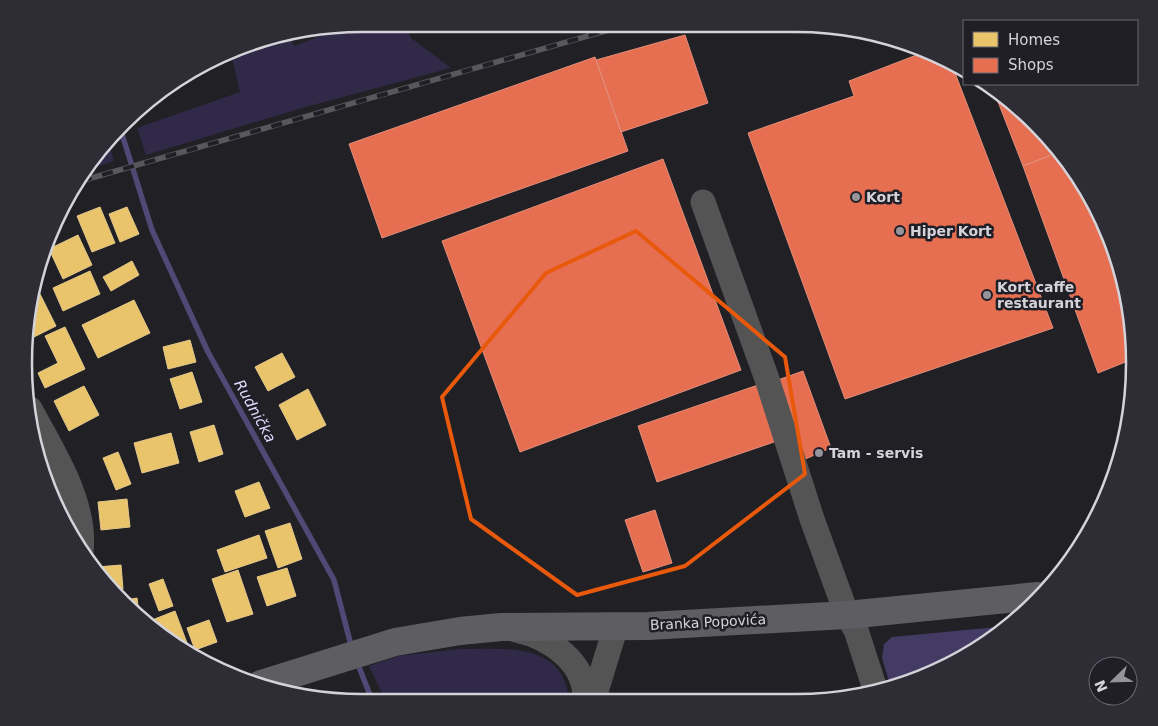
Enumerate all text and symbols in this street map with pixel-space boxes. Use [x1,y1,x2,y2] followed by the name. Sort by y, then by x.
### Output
[963,20,1138,85] legend
[1008,31,1060,49] text: Homes
[1008,56,1054,74] text: Shops
[866,189,900,205] place label: Kort
[850,191,862,203] marker: Kort
[910,223,992,239] place label: Hiper Kort
[894,225,906,237] marker: Hiper Kort
[997,279,1081,311] place label: Kort caffe restaurant
[981,289,993,301] marker: Kort caffe restaurant
[230,376,280,446] water label: Rudnička
[829,445,923,461] place label: Tam - servis
[813,447,825,459] marker: Tam - servis
[650,611,766,633] street label: Branka Popovića
[1088,656,1138,706] north arrow
[1091,678,1111,695] text: N

